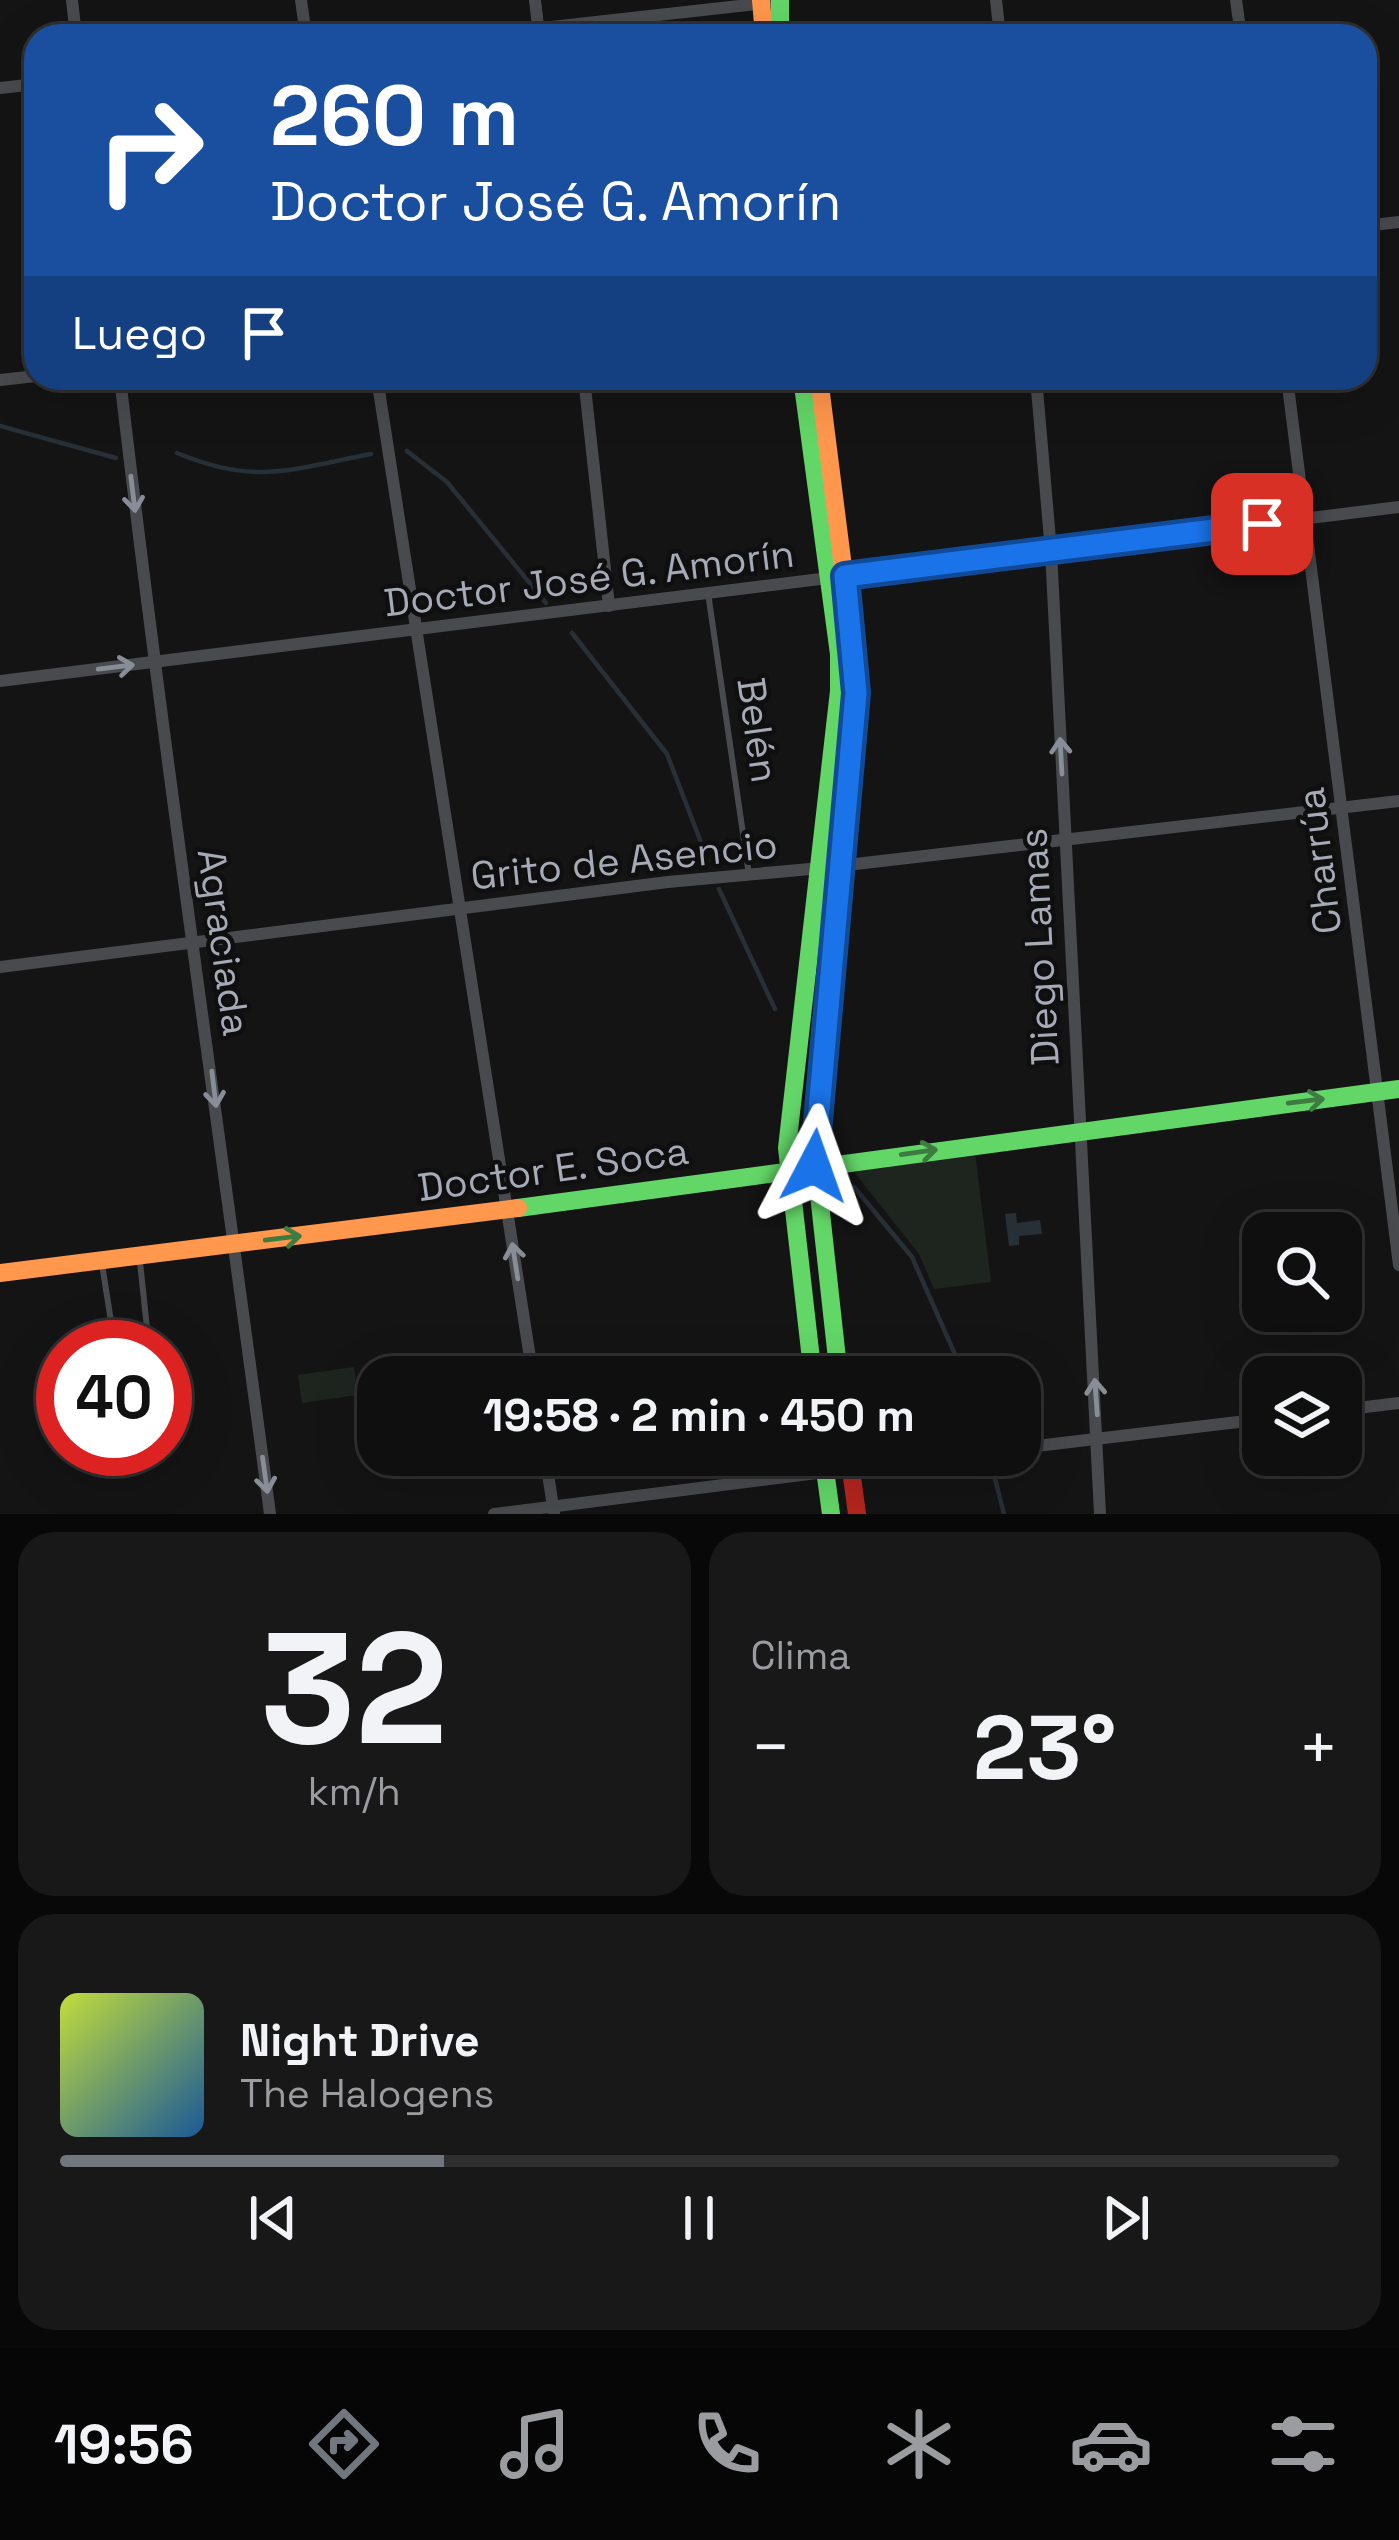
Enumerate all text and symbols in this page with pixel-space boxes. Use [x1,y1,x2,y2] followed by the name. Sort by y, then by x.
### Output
[270,62,519,170] text: 260 m
[72,72,228,228] icon: right
[270,167,841,236] text: Doctor José G. Amorín
[231,300,297,366] icon: arrive
[72,305,207,362] text: Luego
[1211,473,1313,575] pin
[123,474,145,513] one-way arrow
[1229,491,1295,557] icon: arrive
[381,529,797,627] street label: Doctor José G. Amorín
[96,655,135,678] one-way arrow
[726,674,790,786] street label: Belén
[1049,737,1072,776] one-way arrow
[1286,785,1352,937] street label: Charrúa
[468,820,780,900] street label: Grito de Asencio
[1008,827,1070,1067] street label: Diego Lamas
[187,846,261,1038] street label: Agraciada
[203,1069,226,1108] one-way arrow
[1285,1089,1324,1111] one-way arrow
[751,1103,877,1229] position arrow
[414,1126,692,1212] street label: Doctor E. Soca
[899,1140,938,1163] one-way arrow
[1242,1212,1362,1476] map controls
[1242,1212,1362,1332] button: search
[263,1226,302,1248] one-way arrow
[502,1243,525,1282] one-way arrow
[36,1320,192,1476] speed limit sign: 40
[1242,1356,1362,1476] button: layers
[1084,1378,1107,1417] one-way arrow
[483,1387,915,1444] text: 19:58 · 2 min · 450 m
[254,1455,276,1494] one-way arrow
[260,1589,448,1789] text: 32
[751,1631,851,1680] text: Clima
[973,1690,1117,1805] text: 23°
[751,1705,791,1789] text: −
[1298,1705,1339,1789] text: +
[308,1767,401,1816] text: km/h
[240,2012,480,2069] text: Night Drive
[240,2069,494,2118] text: The Halogens
[240,2185,306,2251] icon: previous
[666,2185,732,2251] icon: pause
[1093,2185,1159,2251] icon: next
[302,2402,386,2486] icon: directions
[493,2402,577,2486] icon: music
[685,2402,769,2486] icon: phone
[877,2402,961,2486] icon: climate
[1069,2402,1153,2486] icon: car
[1261,2402,1345,2486] icon: filters
[54,2410,194,2479] text: 19:56

